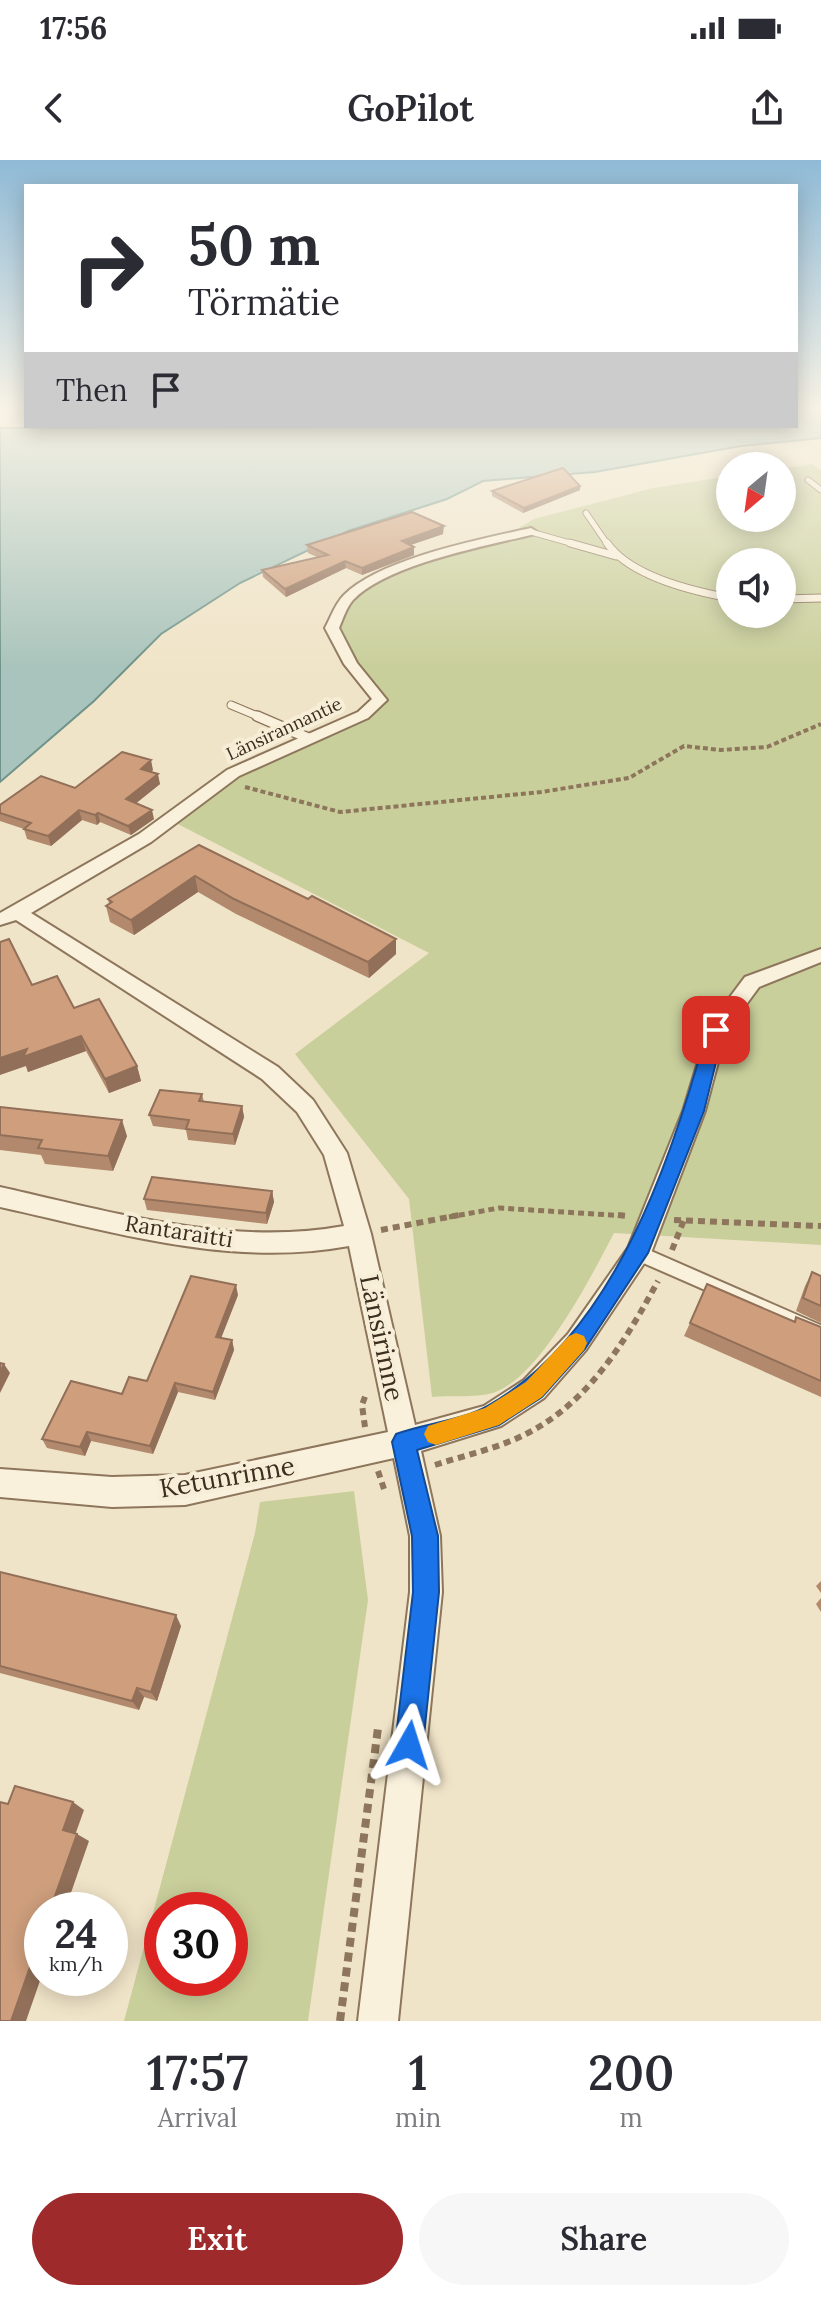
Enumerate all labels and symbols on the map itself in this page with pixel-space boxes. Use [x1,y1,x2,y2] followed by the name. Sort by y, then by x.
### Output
[716,452,796,532] north arrow
[222,692,346,765] street label: Länsirannantie
[682,996,750,1064] pin
[123,1209,235,1253] street label: Rantaraitti
[353,1272,412,1404] street label: Länsirinne
[157,1448,297,1505] street label: Ketunrinne
[367,1703,451,1787] position arrow
[144,1892,248,1996] speed limit sign: 30

